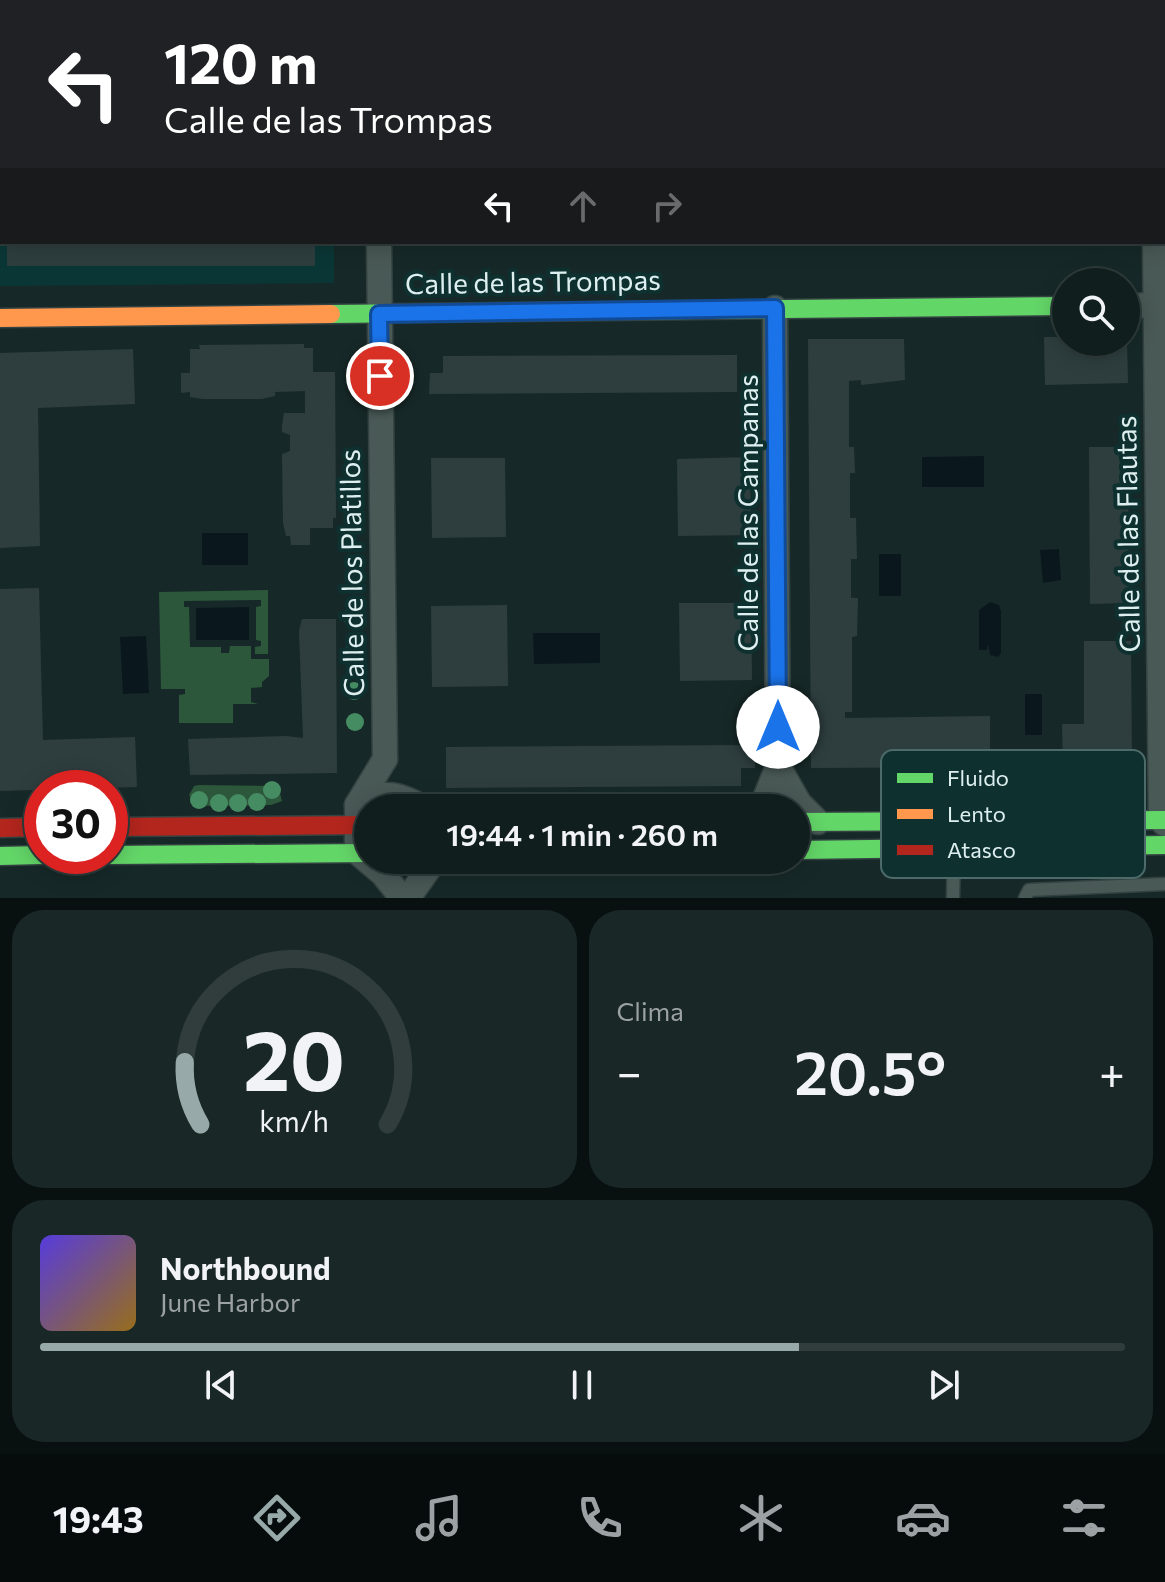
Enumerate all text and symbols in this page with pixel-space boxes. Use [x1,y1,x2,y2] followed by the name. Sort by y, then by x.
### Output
[164,27,318,96] text: 120 m
[32,32,136,136] icon: left
[164,96,493,140] text: Calle de las Trompas
[477,184,521,228] icon: left
[561,184,605,228] icon: ahead
[645,184,689,228] icon: right
[405,262,661,300] street label: Calle de las Trompas
[1052,268,1140,356] map controls
[1052,268,1140,356] button: search
[346,342,414,410] pin
[358,354,402,398] icon: arrive
[730,374,764,652] street label: Calle de las Campanas
[1108,415,1146,653] street label: Calle de las Flautas
[332,449,370,697] street label: Calle de los Platillos
[736,685,820,769] position arrow
[881,750,1145,878] legend
[947,764,1009,791] text: Fluido
[24,770,128,874] speed limit sign: 30
[947,800,1006,827] text: Lento
[446,815,718,852] text: 19:44 · 1 min · 260 m
[947,836,1016,863] text: Atasco
[617,995,684,1026] text: Clima
[243,1006,345,1108] text: 20
[794,1034,946,1107] text: 20.5°
[617,1044,642,1098] text: −
[1099,1044,1125,1098] text: +
[259,1103,329,1138] text: km/h
[160,1249,331,1286] text: Northbound
[160,1286,300,1317] text: June Harbor
[199,1363,243,1407] icon: previous
[560,1363,604,1407] icon: pause
[922,1363,966,1407] icon: next
[249,1490,305,1546] icon: directions
[411,1490,467,1546] icon: music
[572,1490,628,1546] icon: phone
[733,1490,789,1546] icon: climate
[895,1490,951,1546] icon: car
[1056,1490,1112,1546] icon: filters
[53,1496,144,1540] text: 19:43

